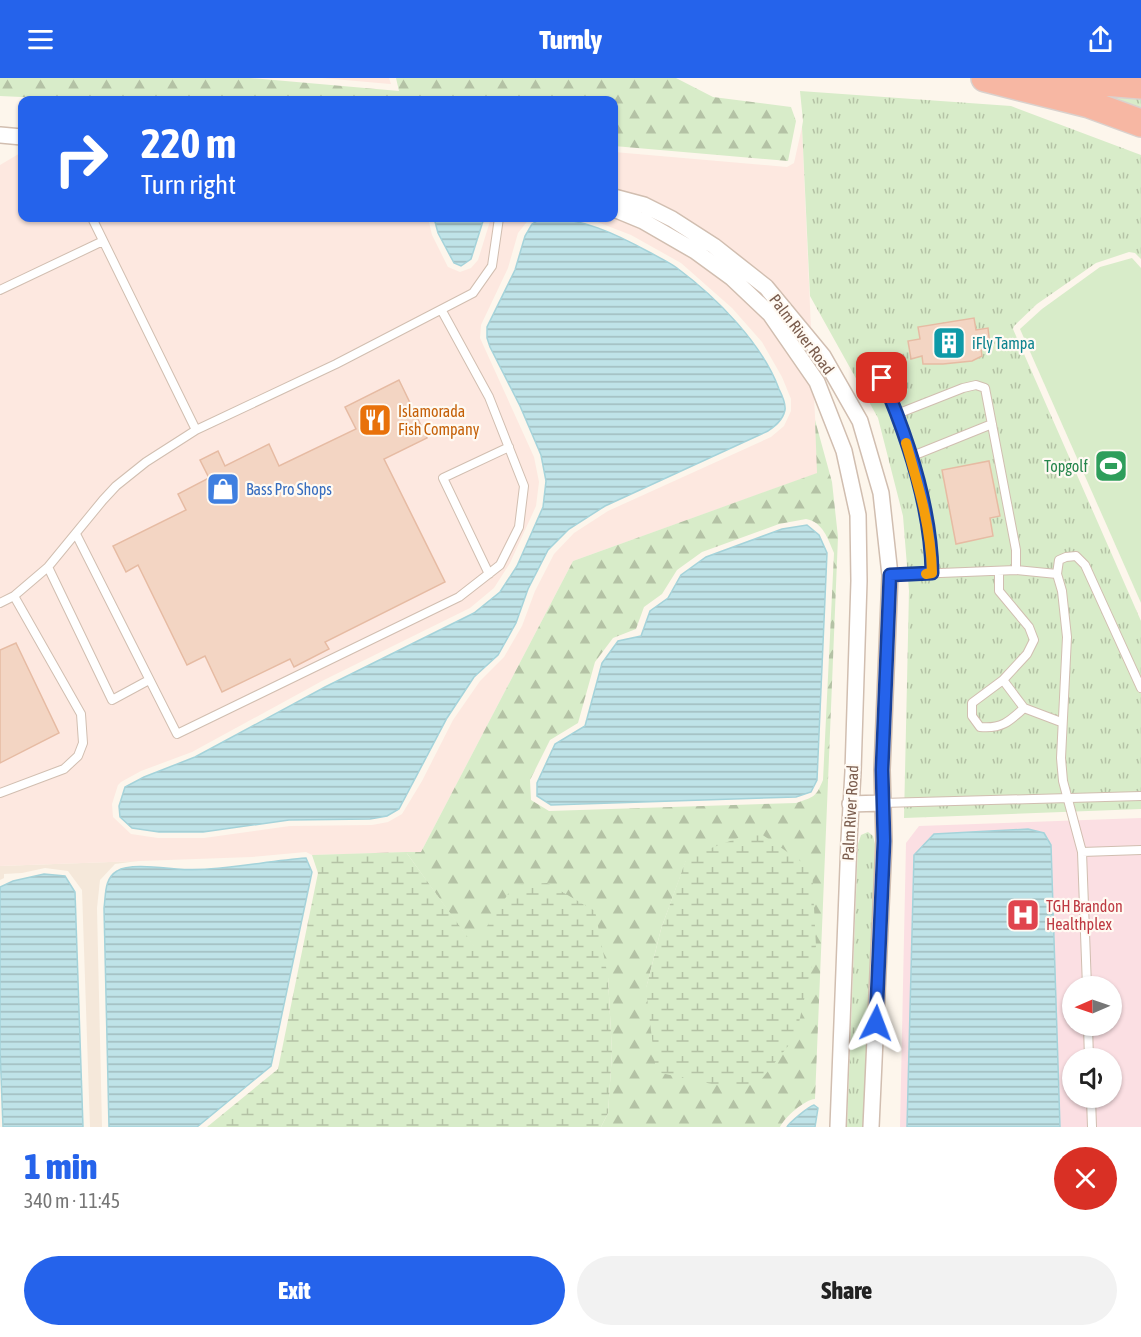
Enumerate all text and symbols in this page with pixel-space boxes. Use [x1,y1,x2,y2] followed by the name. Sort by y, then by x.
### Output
[24,23,57,56] icon: menu
[1084,23,1117,56] icon: share
[539,24,602,55] text: Turnly
[141,119,236,167] text: 220 m
[42,120,120,198] icon: right
[141,169,236,200] text: Turn right
[766,290,838,378] street label: Palm River Road
[931,325,967,361] building icon: iFly Tampa
[972,334,1035,353] place label: iFly Tampa
[856,352,907,403] pin
[865,361,898,394] icon: arrive
[357,402,393,438] restaurant icon: Islamorada Fish Company
[398,402,480,439] place label: Islamorada Fish Company
[1093,448,1129,484] sports icon: Topgolf
[1044,457,1089,476] place label: Topgolf
[205,471,241,507] shop icon: Bass Pro Shops
[246,480,332,499] place label: Bass Pro Shops
[839,765,861,861] street label: Palm River Road
[1005,897,1041,933] hospital icon: TGH Brandon Healthplex
[1046,897,1123,934] place label: TGH Brandon Healthplex
[1062,976,1122,1036] north arrow
[1062,976,1122,1108] map controls
[844,991,908,1055] position arrow
[1062,1048,1122,1108] button: sound
[24,1145,98,1187] text: 1 min
[1054,1147,1117,1210] button: close
[24,1189,120,1212] text: 340 m · 11:45
[24,1256,565,1325] button: Exit
[577,1256,1117,1325] button: Share

